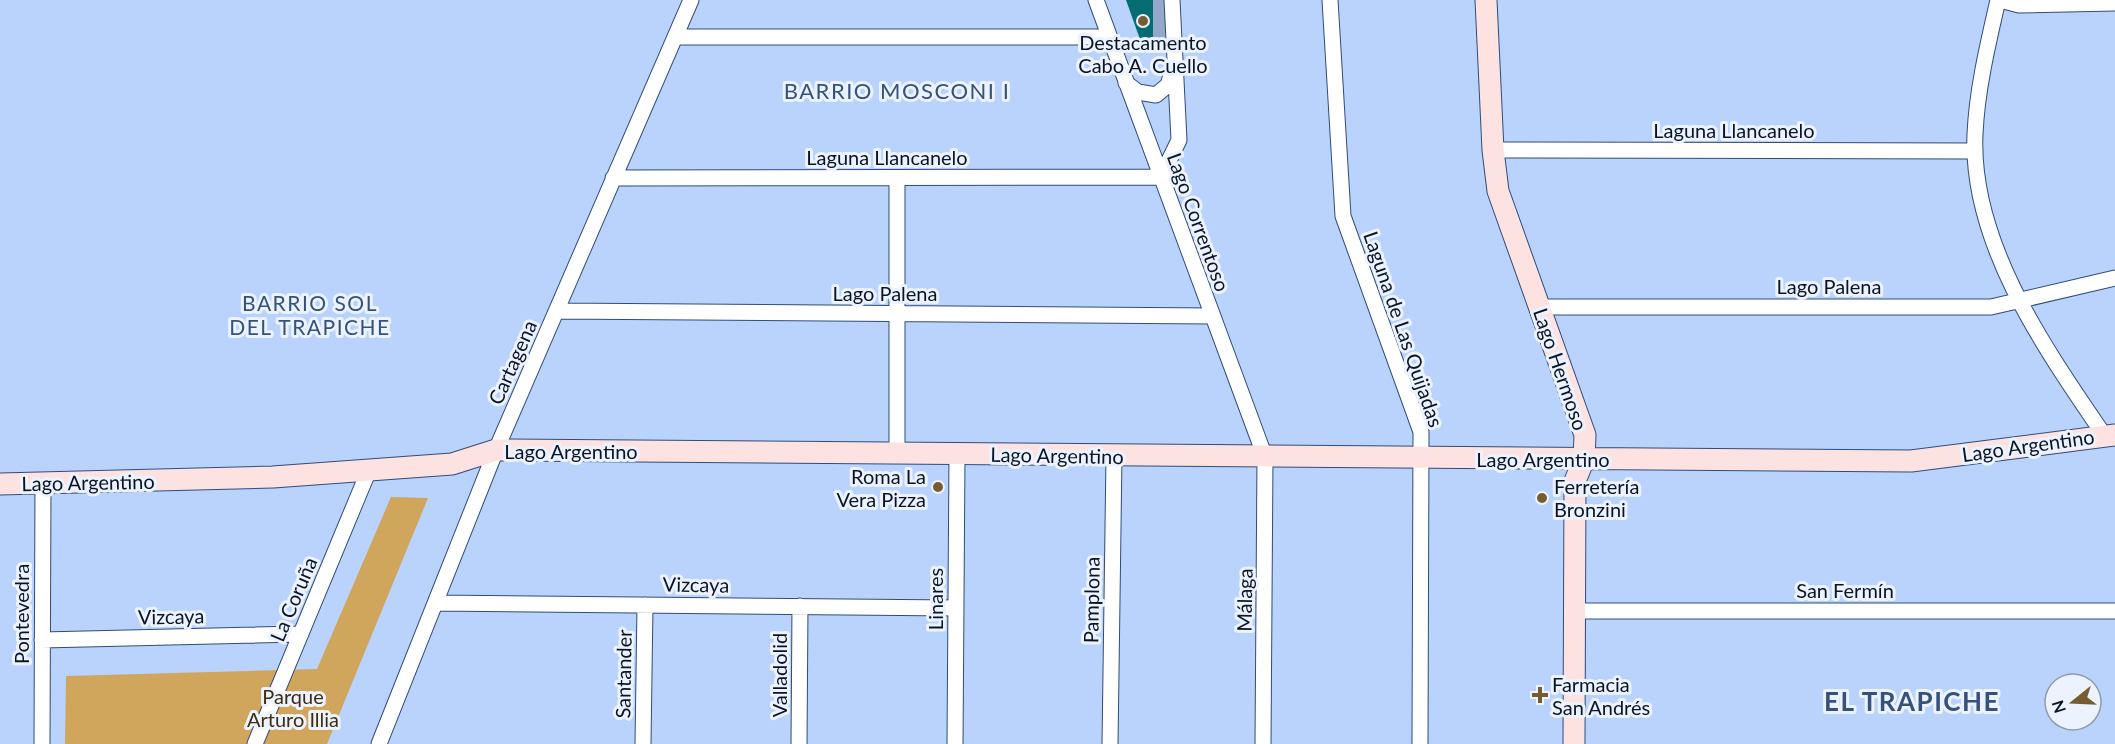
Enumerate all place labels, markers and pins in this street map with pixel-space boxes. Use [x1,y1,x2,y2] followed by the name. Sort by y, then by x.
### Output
[1136,14,1150,28] marker: Destacamento Cabo A. Cuello
[1078,30,1208,77] place label: Destacamento Cabo A. Cuello
[836,464,926,511] place label: Roma La Vera Pizza
[1554,474,1639,521] place label: Ferretería Bronzini
[931,480,945,494] marker: Roma La Vera Pizza
[1535,491,1549,505] marker: Ferretería Bronzini
[1552,672,1650,719] place label: Farmacia San Andrés
[1533,688,1547,702] marker: Farmacia San Andrés

